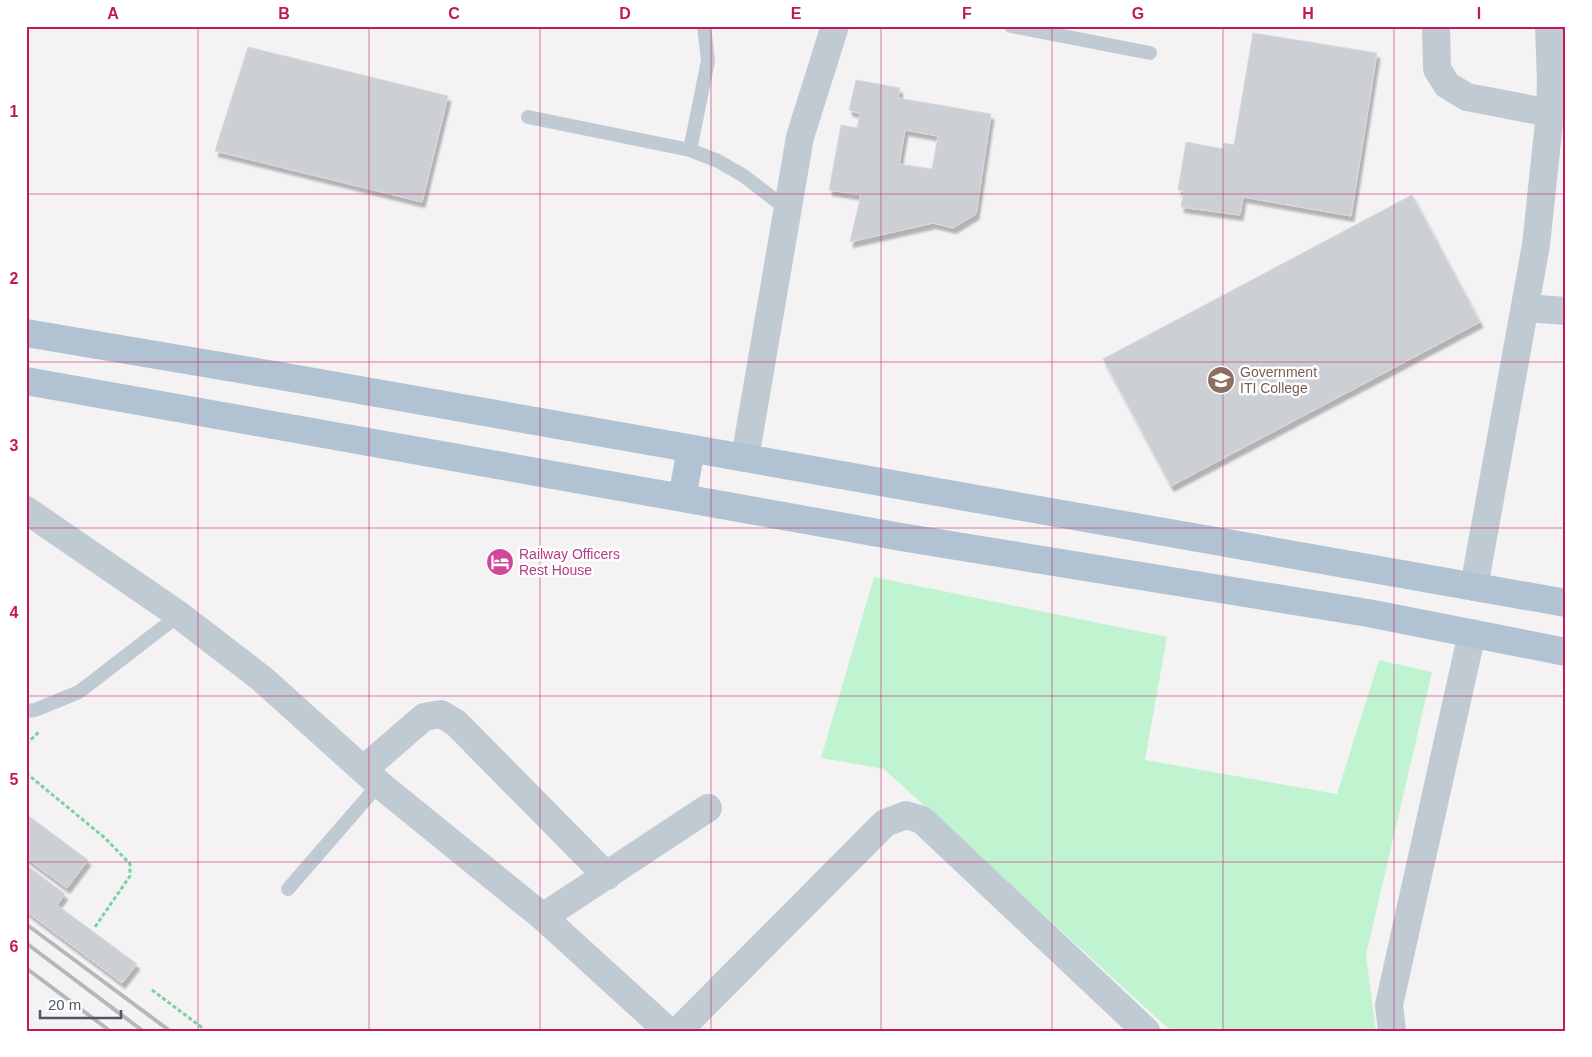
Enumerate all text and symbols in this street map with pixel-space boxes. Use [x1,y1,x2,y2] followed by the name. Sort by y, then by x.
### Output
[107,5,119,22] text: A
[278,5,290,22] text: B
[448,5,460,22] text: C
[619,5,631,22] text: D
[791,5,802,22] text: E
[962,5,972,22] text: F
[1132,5,1144,22] text: G
[1302,5,1314,22] text: H
[1477,5,1481,22] text: I
[10,103,19,120] text: 1
[10,270,19,287] text: 2
[1240,364,1317,396] place label: Government ITI College
[1206,365,1236,395] school or university icon: Government ITI College
[10,437,19,454] text: 3
[519,546,620,578] place label: Railway Officers Rest House
[485,547,515,577] hotel icon: Railway Officers Rest House
[10,604,19,621] text: 4
[10,771,19,788] text: 5
[10,938,19,955] text: 6
[40,987,121,1019] scale bar
[48,996,81,1013] text: 20 m

